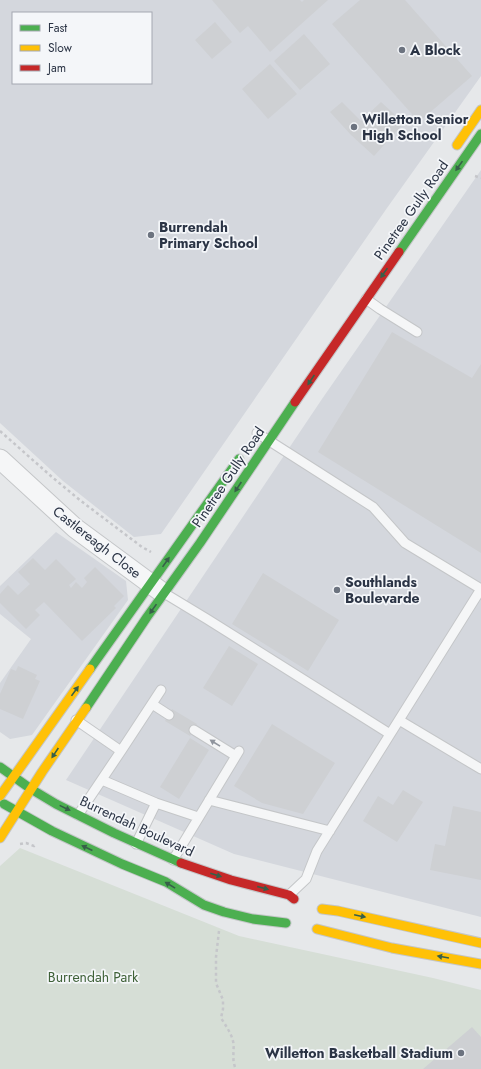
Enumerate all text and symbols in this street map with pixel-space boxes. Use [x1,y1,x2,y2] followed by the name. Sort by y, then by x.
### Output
[12,12,152,84] legend
[48,19,67,37] text: Fast
[48,39,73,57] text: Slow
[409,40,461,60] place label: A Block
[397,45,407,55] marker: A Block
[46,59,66,77] text: Jam
[362,109,469,145] place label: Willetton Senior High School
[349,122,359,132] marker: Willetton Senior High School
[369,156,453,264] street label: Pinetree Gully Road
[455,161,463,171] one-way arrow
[159,217,258,253] place label: Burrendah Primary School
[146,230,156,240] marker: Burrendah Primary School
[380,267,388,278] one-way arrow
[307,375,315,385] one-way arrow
[187,423,269,531] street label: Pinetree Gully Road
[234,482,242,493] one-way arrow
[49,501,145,583] street label: Castlereagh Close
[162,557,170,568] one-way arrow
[345,572,420,608] place label: Southlands Boulevarde
[332,585,342,595] marker: Southlands Boulevarde
[149,603,157,614] one-way arrow
[71,686,79,697] one-way arrow
[209,739,221,746] one-way arrow
[51,748,59,758] one-way arrow
[77,791,197,861] street label: Burrendah Boulevard
[60,805,71,811] one-way arrow
[80,844,92,850] one-way arrow
[210,872,222,878] one-way arrow
[164,881,176,888] one-way arrow
[258,885,270,891] one-way arrow
[354,914,366,920] one-way arrow
[437,954,449,960] one-way arrow
[48,967,139,987] park label: Burrendah Park
[265,1043,453,1063] place label: Willetton Basketball Stadium
[456,1048,466,1058] marker: Willetton Basketball Stadium

